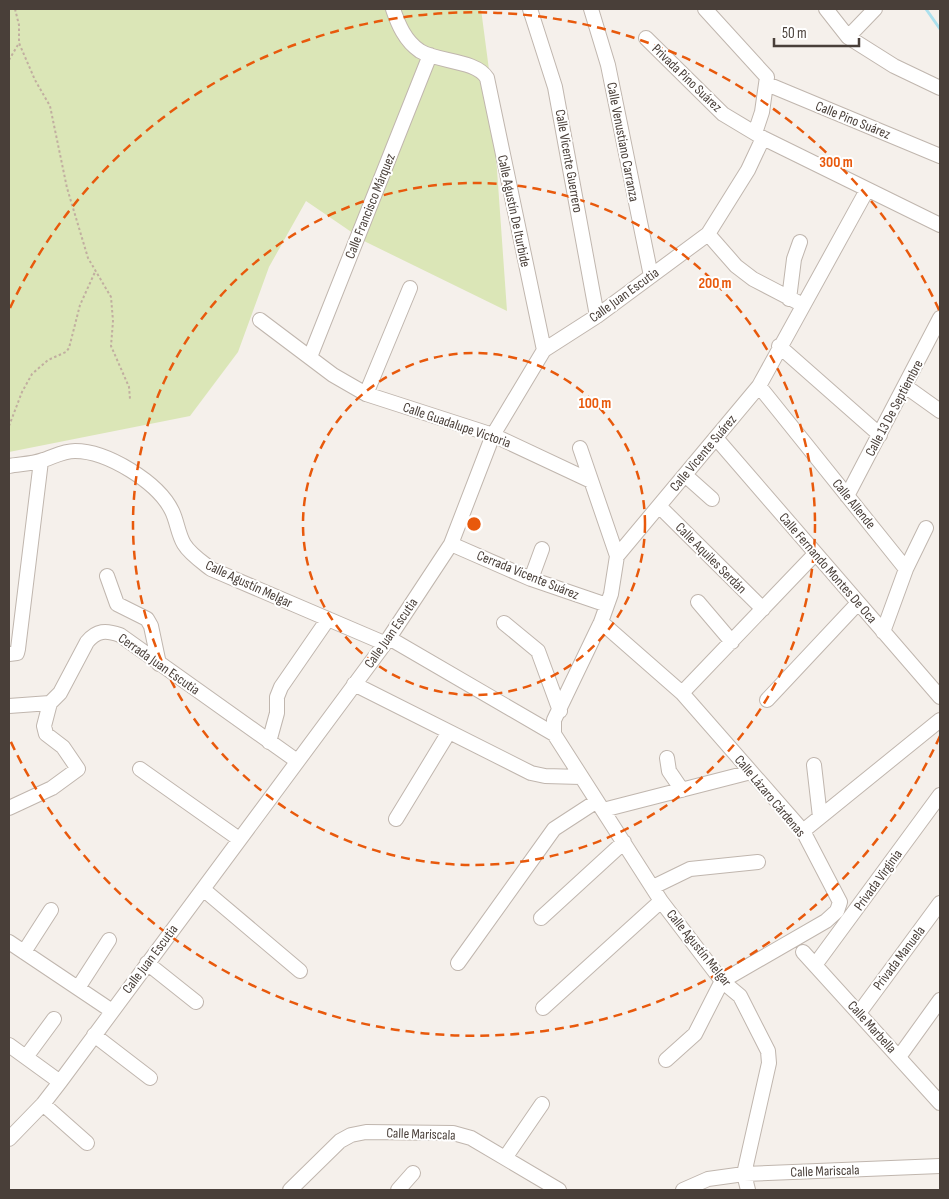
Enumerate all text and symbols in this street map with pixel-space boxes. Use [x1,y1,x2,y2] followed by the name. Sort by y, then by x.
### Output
[774,15,859,47] scale bar
[782,24,807,43] text: 50 m
[648,40,726,116] street label: Privada Pino Suárez
[603,81,643,203] street label: Calle Venustiano Carranza
[813,97,893,143] street label: Calle Pino Suárez
[552,108,586,214] street label: Calle Vicente Guerrero
[341,151,399,261] street label: Calle Francisco Márquez
[494,153,534,269] street label: Calle Agustín De Iturbide
[819,153,853,172] text: 300 m
[586,264,662,326] street label: Calle Juan Escutia
[698,274,732,293] text: 200 m
[861,357,927,459] street label: Calle 13 De Septiembre
[579,394,611,413] text: 100 m
[401,399,513,451] street label: Calle Guadalupe Victoria
[666,411,740,495] street label: Calle Vicente Suárez
[829,476,879,532] street label: Calle Allende
[775,509,881,627] street label: Calle Fernando Montes De Oca
[465,515,483,533] centre of rings
[672,519,750,597] street label: Calle Aquiles Serdán
[474,547,582,603] street label: Cerrada Vicente Suárez
[203,556,295,612] street label: Calle Agustín Melgar
[361,595,421,671] street label: Calle Juan Escutia
[115,630,203,698] street label: Cerrada Juan Escutia
[731,752,809,840] street label: Calle Lázaro Cárdenas
[850,846,906,914] street label: Privada Virginia
[663,906,735,990] street label: Calle Agustín Melgar
[119,921,181,997] street label: Calle Juan Escutia
[869,923,929,993] street label: Privada Manuela
[844,997,900,1057] street label: Calle Marbella
[386,1124,456,1144] street label: Calle Mariscala
[790,1161,860,1181] street label: Calle Mariscala

